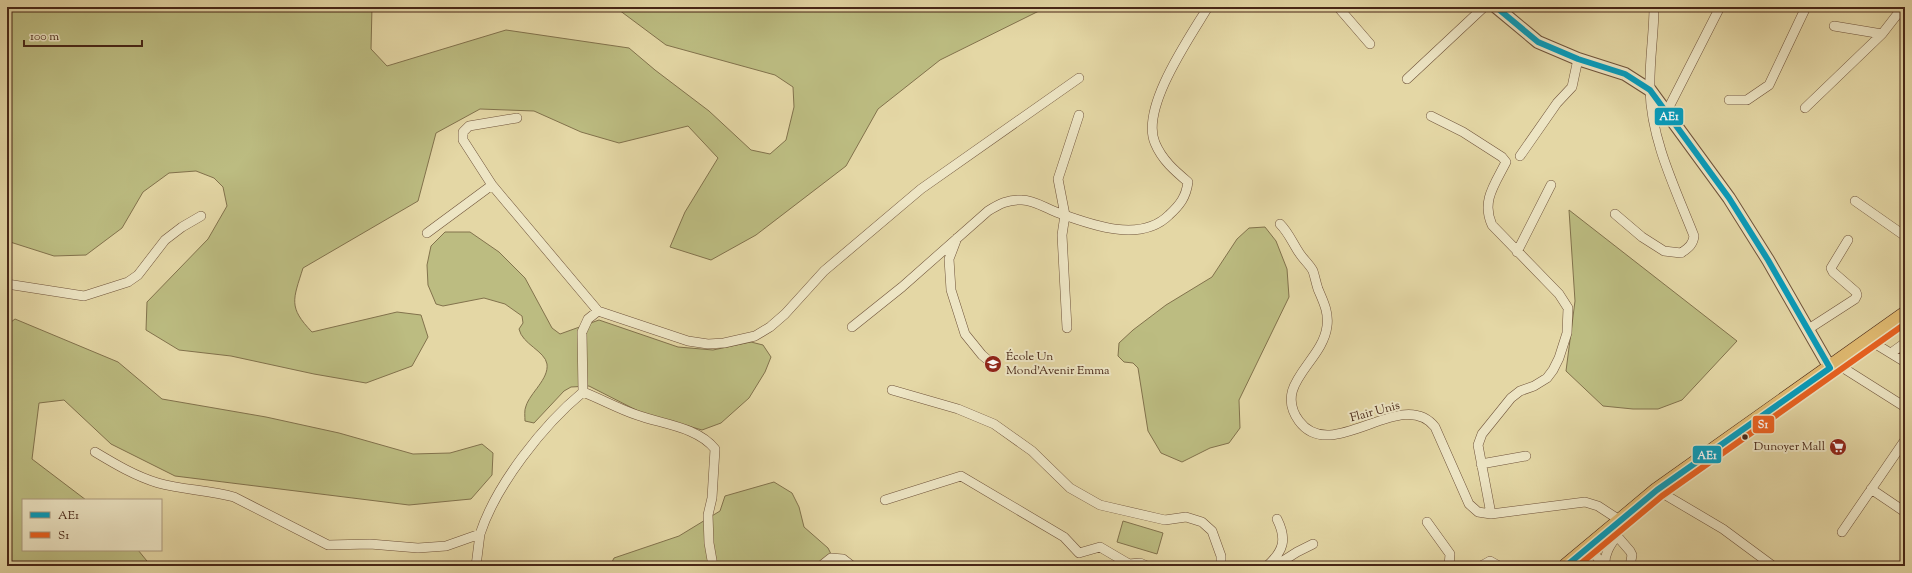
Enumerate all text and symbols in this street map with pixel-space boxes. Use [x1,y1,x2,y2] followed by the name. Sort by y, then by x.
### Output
[24,22,142,48] scale bar
[30,28,59,46] text: 100 m
[1654,107,1684,126] line badge: AE1
[1658,109,1679,125] text: AE1
[1006,348,1110,380] place label: École Un Mond'Avenir Emma
[983,354,1003,374] school or university icon: École Un Mond'Avenir Emma
[1348,397,1402,427] street label: Flair Unis
[1752,415,1775,434] line badge: S1
[1758,417,1768,433] text: S1
[1740,432,1750,442] unlabelled marker
[1828,437,1848,457] supermarket icon: Dunoyer Mall
[1754,438,1826,456] place label: Dunoyer Mall
[1692,445,1722,464] line badge: AE1
[1696,448,1717,464] text: AE1
[22,499,162,551] legend
[58,507,79,525] text: AE1
[58,527,69,545] text: S1

